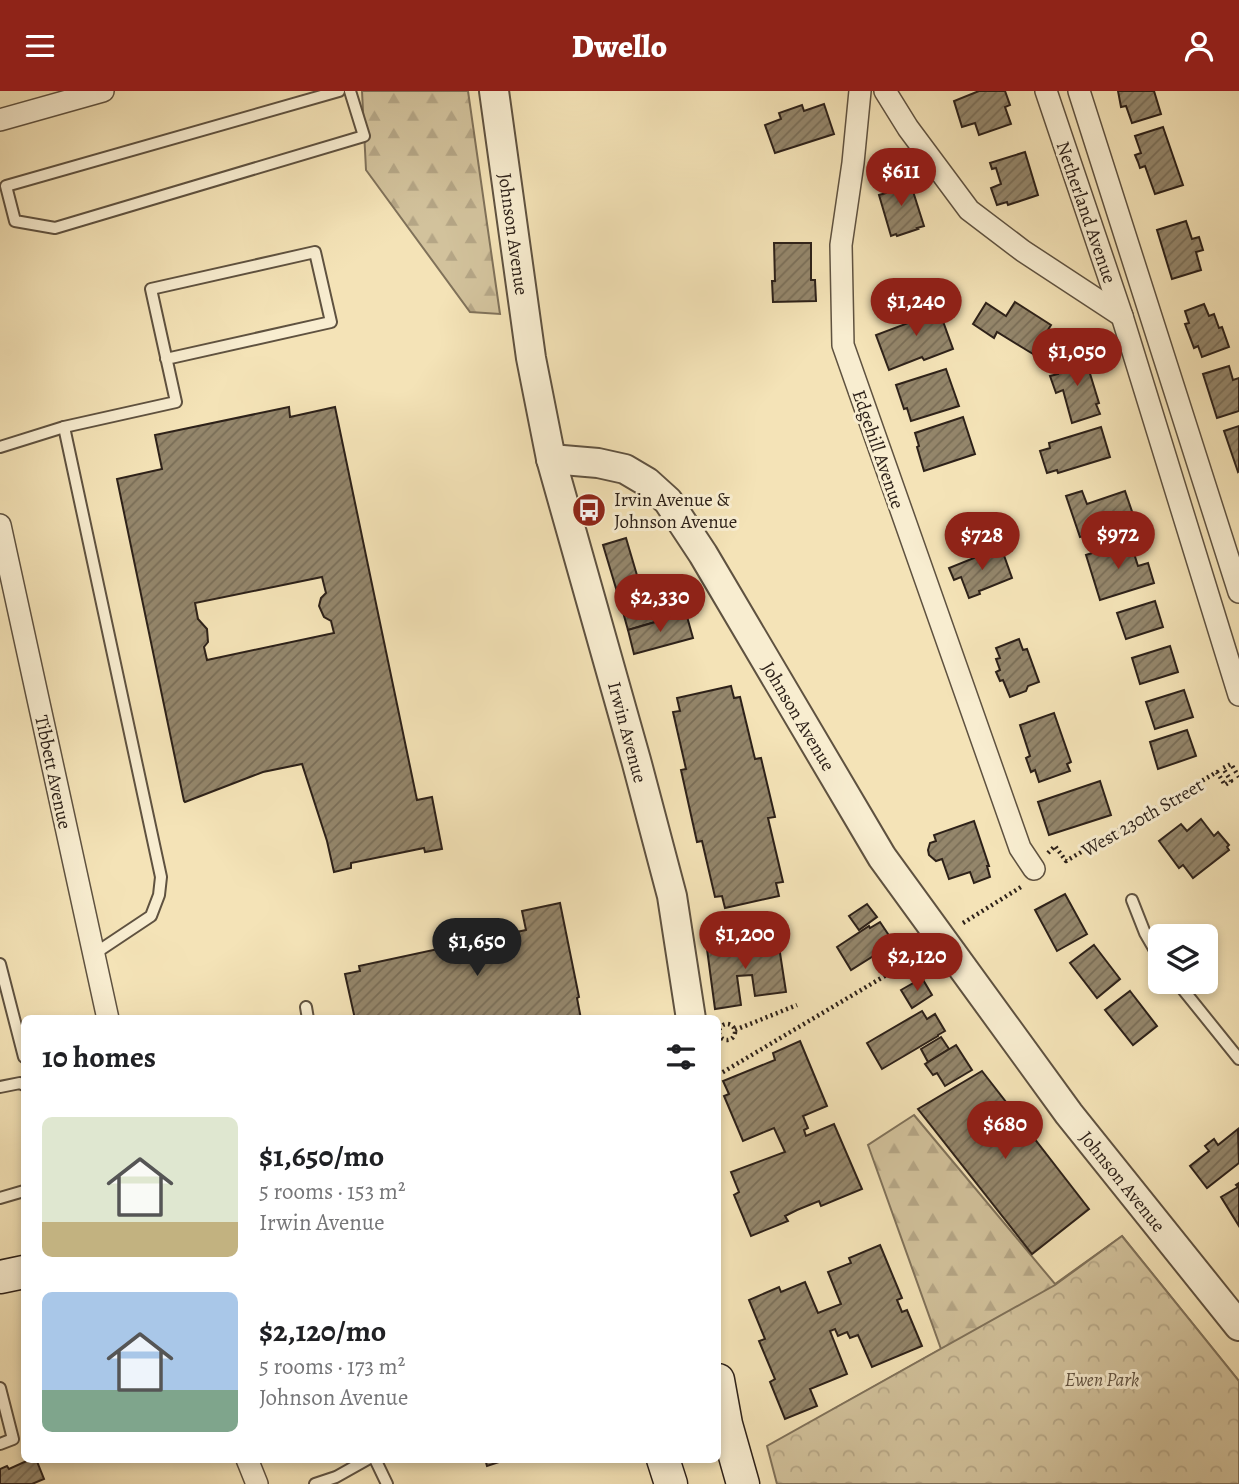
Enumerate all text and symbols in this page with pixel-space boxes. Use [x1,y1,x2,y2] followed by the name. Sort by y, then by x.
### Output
[572,24,667,68] text: Dwello
[21,27,59,65] icon: menu
[1180,27,1218,65] icon: person
[1050,138,1123,287] street label: Netherland Avenue
[860,149,942,208] pin: $611
[882,155,920,186] text: $611
[492,171,534,297] street label: Johnson Avenue
[859,279,973,338] pin: $1,240
[887,285,945,316] text: $1,240
[1020,329,1134,388] pin: $1,050
[1048,335,1106,366] text: $1,050
[846,386,911,512] street label: Edgehill Avenue
[614,487,737,535] place label: Irvin Avenue & Johnson Avenue
[570,491,608,529] bus stop icon: Irvin Avenue & Johnson Avenue
[1077,511,1159,571] pin: $972
[941,512,1023,572] pin: $728
[1097,518,1139,549] text: $972
[961,519,1003,550] text: $728
[603,575,717,634] pin: $2,330
[630,581,690,612] text: $2,330
[755,657,841,776] street label: Johnson Avenue
[601,679,653,786] street label: Irwin Avenue
[28,713,78,832] street label: Tibbett Avenue
[1076,773,1208,864] street label: West 230th Street
[688,911,802,971] pin: $1,200
[715,918,775,949] text: $1,200
[420,919,534,978] pin: $1,650
[1148,924,1218,994] map controls
[1148,924,1218,994] button: layers
[448,925,506,956] text: $1,650
[860,933,974,993] pin: $2,120
[888,940,946,971] text: $2,120
[42,1037,156,1077] text: 10 homes
[662,1038,700,1076] icon: filters
[964,1101,1046,1161] pin: $680
[983,1108,1027,1139] text: $680
[1073,1126,1171,1238] street label: Johnson Avenue
[259,1136,384,1176] text: $1,650/mo
[98,1145,182,1229] icon: home
[259,1176,406,1207] text: 5 rooms · 153 m²
[259,1207,385,1238] text: Irwin Avenue
[259,1311,386,1351] text: $2,120/mo
[98,1320,182,1404] icon: home
[259,1351,405,1382] text: 5 rooms · 173 m²
[1065,1367,1139,1393] park label: Ewen Park
[259,1382,408,1413] text: Johnson Avenue

